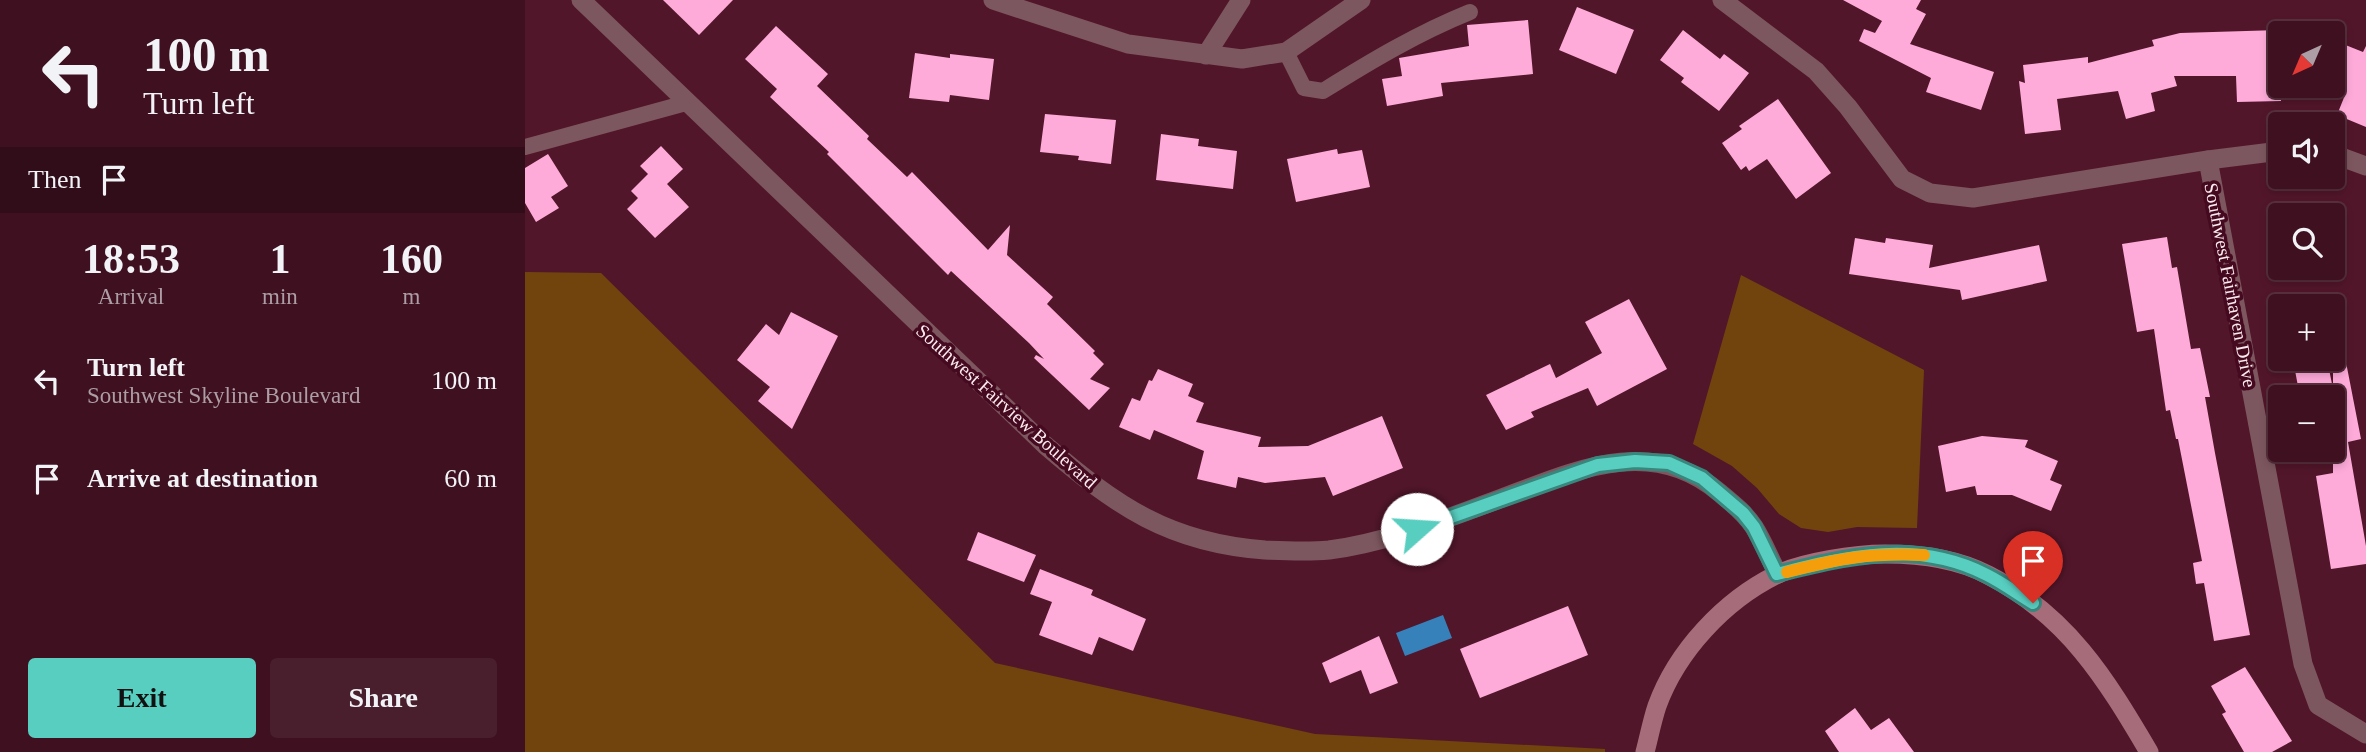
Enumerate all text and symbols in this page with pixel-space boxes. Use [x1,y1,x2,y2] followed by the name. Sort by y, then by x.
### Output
[2268,21,2345,98] north arrow
[2268,21,2345,462] map controls
[143,27,270,82] text: 100 m
[28,28,119,119] icon: left
[143,85,255,121] text: Turn left
[2268,112,2345,189] button: sound
[95,161,133,199] icon: arrive
[28,165,81,194] text: Then
[2200,181,2261,389] street label: Southwest Fairhaven Drive
[2268,203,2345,280] button: search
[82,236,180,282] text: 18:53
[269,236,290,282] text: 1
[380,236,443,282] text: 160
[98,284,164,309] text: Arrival
[262,284,298,309] text: min
[402,284,420,309] text: m
[2268,294,2345,371] button: +
[912,320,1102,493] street label: Southwest Fairview Boulevard
[87,353,185,382] text: Turn left
[28,362,66,400] icon: left
[431,366,497,395] text: 100 m
[87,383,360,408] text: Southwest Skyline Boulevard
[2268,385,2345,462] button: −
[28,460,66,498] icon: arrive
[87,464,318,493] text: Arrive at destination
[444,464,497,493] text: 60 m
[1380,492,1454,566] position arrow
[2003,531,2063,603] pin
[2014,542,2052,580] icon: arrive
[28,658,256,738] button: Exit
[270,658,497,738] button: Share

